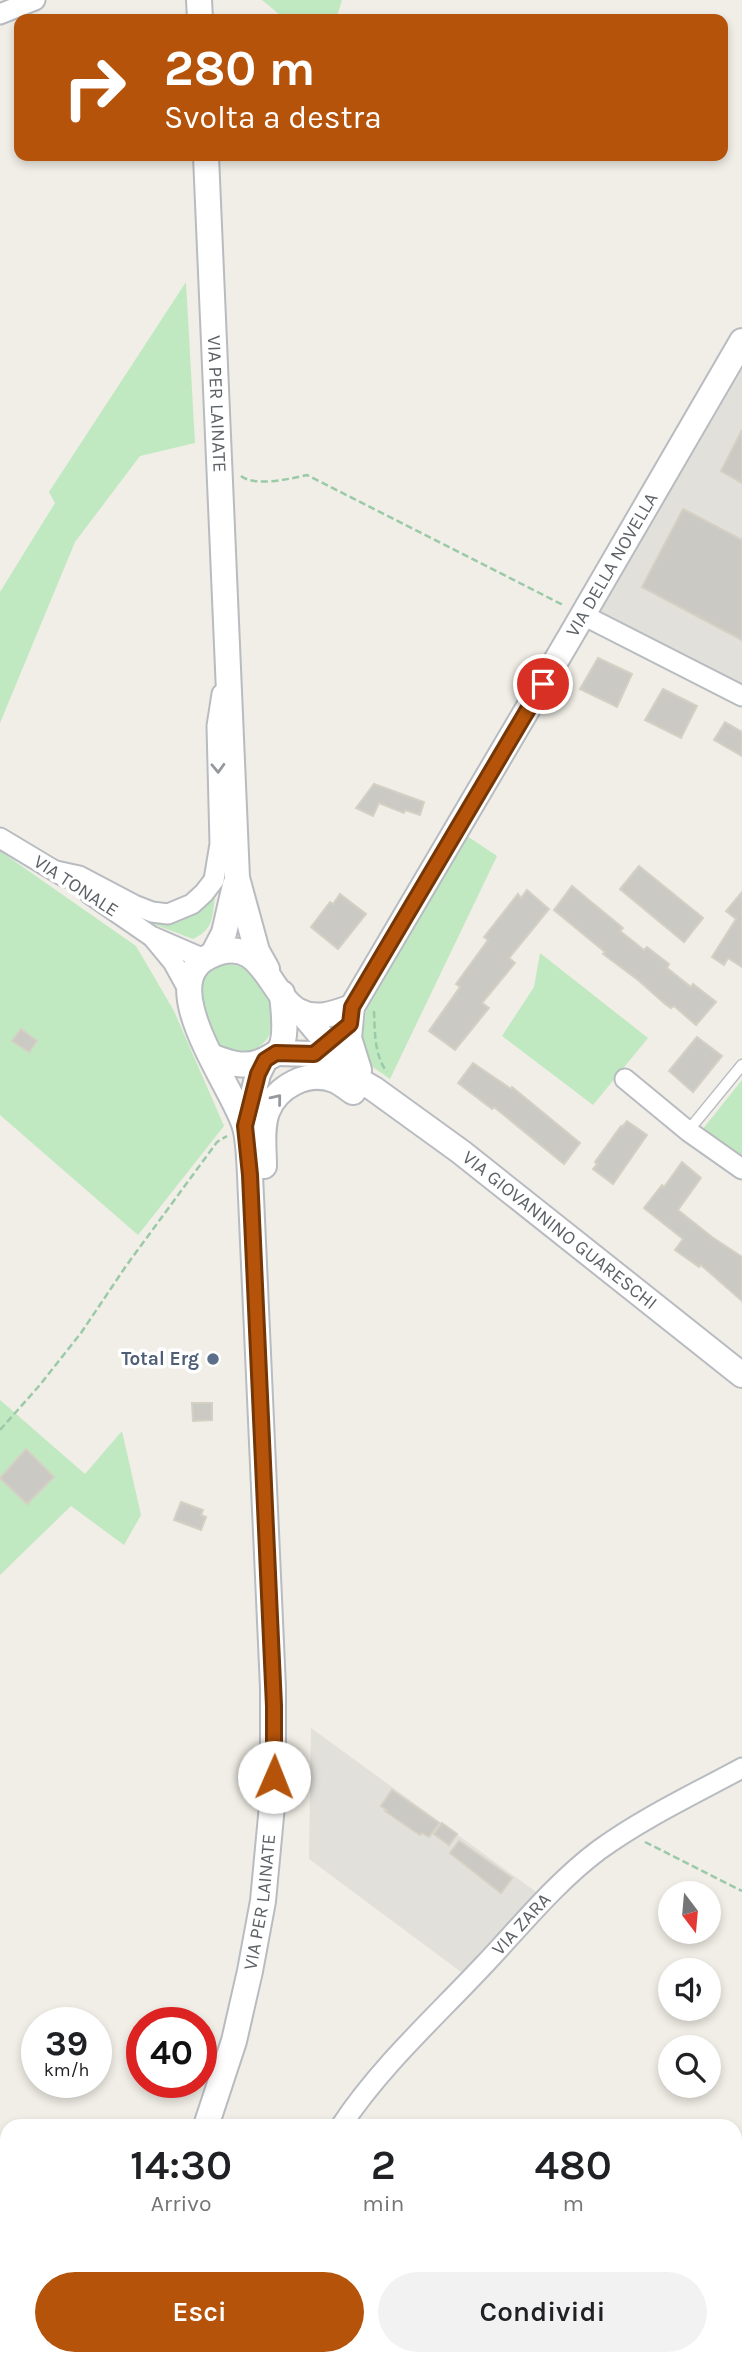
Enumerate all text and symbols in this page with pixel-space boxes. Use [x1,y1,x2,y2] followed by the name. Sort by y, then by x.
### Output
[164,40,315,97] text: 280 m
[49,42,140,133] icon: right
[164,99,382,136] text: Svolta a destra
[203,335,231,473] street label: VIA PER LAINATE
[561,489,663,641] street label: VIA DELLA NOVELLA
[513,654,573,714] pin
[524,665,562,703] icon: arrive
[210,764,226,774] one-way arrow
[29,850,123,922] street label: VIA TONALE
[268,1094,281,1106] one-way arrow
[458,1146,662,1314] street label: VIA GIOVANNINO GUARESCHI
[121,1348,199,1370] place label: Total Erg
[205,1351,221,1367] marker: Total Erg
[237,1740,311,1814] position arrow
[239,1833,280,1972] street label: VIA PER LAINATE
[658,1881,721,1944] north arrow
[658,1881,721,2098] map controls
[488,1889,555,1960] street label: VIA ZARA
[658,1958,721,2021] button: sound
[126,2007,217,2098] speed limit sign: 40
[45,2023,88,2064] text: 39
[658,2035,721,2098] button: search
[44,2059,89,2081] text: km/h
[130,2140,232,2190] text: 14:30
[371,2140,396,2190] text: 2
[534,2140,612,2190] text: 480
[151,2190,211,2217] text: Arrivo
[362,2190,404,2217] text: min
[562,2190,584,2217] text: m
[35,2272,364,2352] button: Esci
[378,2272,707,2352] button: Condividi

